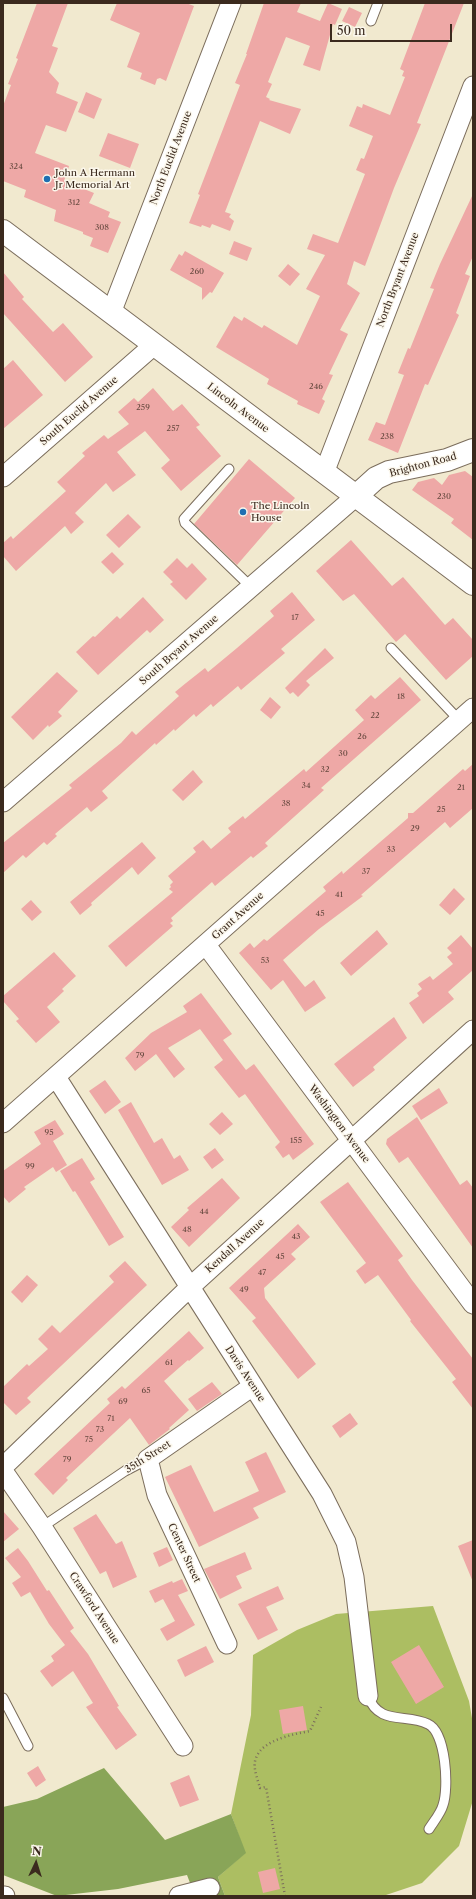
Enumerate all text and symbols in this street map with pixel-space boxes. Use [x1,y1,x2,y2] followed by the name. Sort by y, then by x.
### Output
[332,16,454,42] scale bar
[337,23,366,38] text: 50 m
[148,109,194,207] street label: North Euclid Avenue
[9,162,23,172] house number: 324
[55,167,135,190] place label: John A Hermann Jr Memorial Art
[42,174,52,184] marker: John A Hermann Jr Memorial Art
[68,198,80,208] house number: 312
[95,223,109,233] house number: 308
[374,231,422,329] street label: North Bryant Avenue
[190,267,204,277] house number: 260
[38,374,120,448] street label: South Euclid Avenue
[205,381,271,435] street label: Lincoln Avenue
[309,382,323,392] house number: 246
[136,403,150,413] house number: 259
[167,424,179,434] house number: 257
[380,432,394,442] house number: 238
[388,450,458,480] street label: Brighton Road
[437,492,451,502] house number: 230
[251,500,309,524] place label: The Lincoln House
[238,507,248,517] marker: The Lincoln House
[137,613,221,687] street label: South Bryant Avenue
[291,613,299,623] house number: 17
[397,692,405,702] house number: 18
[370,711,380,721] house number: 22
[357,732,367,742] house number: 26
[338,749,348,759] house number: 30
[320,765,330,775] house number: 32
[301,781,311,791] house number: 34
[457,783,465,793] house number: 21
[281,799,291,809] house number: 38
[437,805,445,815] house number: 25
[410,824,420,834] house number: 29
[387,845,395,855] house number: 33
[362,867,370,877] house number: 37
[210,890,266,942] street label: Grant Avenue
[335,890,343,900] house number: 41
[316,909,324,919] house number: 45
[261,956,269,966] house number: 53
[136,1051,144,1061] house number: 79
[306,1083,372,1165] street label: Washington Avenue
[44,1128,54,1138] house number: 95
[290,1136,302,1146] house number: 155
[25,1162,35,1172] house number: 99
[199,1207,209,1217] house number: 44
[203,1216,267,1276] street label: Kendall Avenue
[182,1225,192,1235] house number: 48
[291,1232,301,1242] house number: 43
[276,1252,284,1262] house number: 45
[258,1268,266,1278] house number: 47
[239,1285,249,1295] house number: 49
[223,1344,267,1404] street label: Davis Avenue
[165,1358,173,1368] house number: 61
[141,1386,151,1396] house number: 65
[118,1397,128,1407] house number: 69
[107,1414,115,1424] house number: 71
[96,1425,104,1435] house number: 73
[85,1435,93,1445] house number: 75
[123,1438,173,1476] street label: 35th Street
[63,1455,71,1465] house number: 79
[165,1521,203,1585] street label: Center Street
[66,1570,122,1646] street label: Crawford Avenue
[16,1843,56,1883] north arrow
[32,1844,42,1858] text: N

